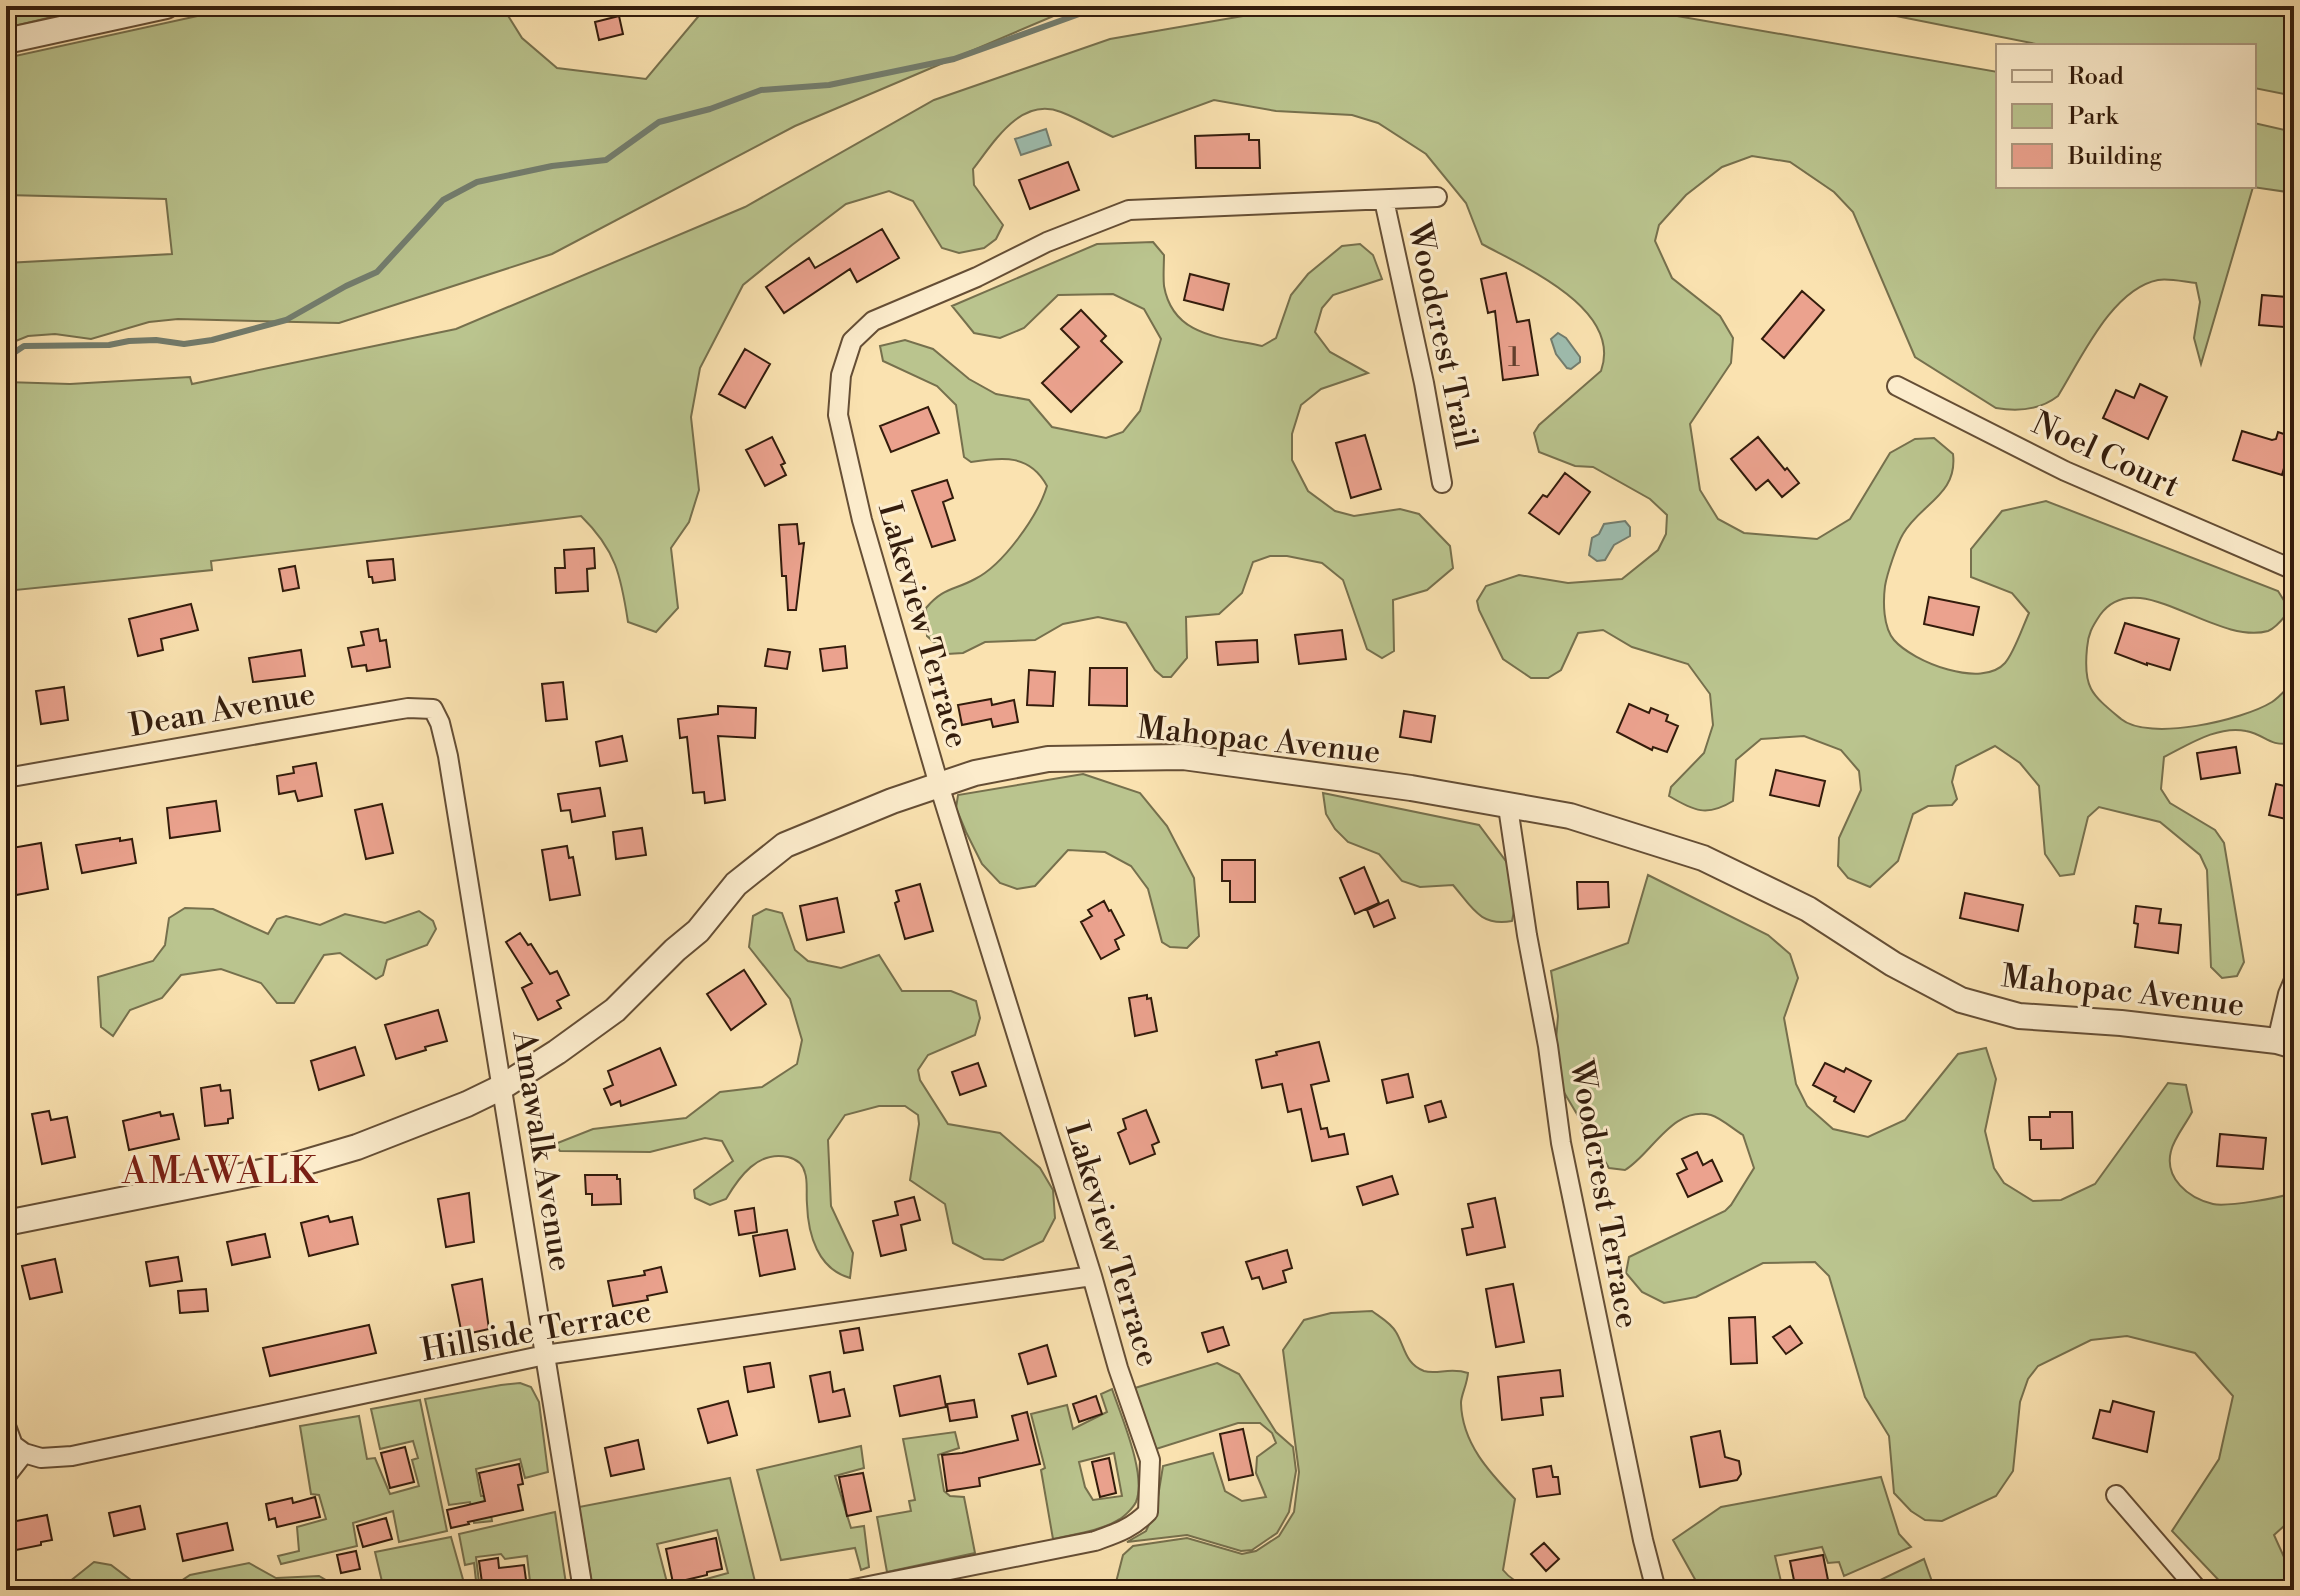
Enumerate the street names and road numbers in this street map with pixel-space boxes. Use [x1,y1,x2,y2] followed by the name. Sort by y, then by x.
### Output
[1398,218,1486,452] street label: Woodcrest Trail
[2026,403,2186,506] street label: Noel Court
[869,498,977,753] street label: Lakeview Terrace
[126,674,318,746] street label: Dean Avenue
[1135,707,1383,773] street label: Mahopac Avenue
[1999,956,2247,1026] street label: Mahopac Avenue
[503,1027,581,1274] street label: Amawalk Avenue
[1561,1056,1647,1331] street label: Woodcrest Terrace
[1056,1117,1168,1371] street label: Lakeview Terrace
[418,1291,654,1371] street label: Hillside Terrace

